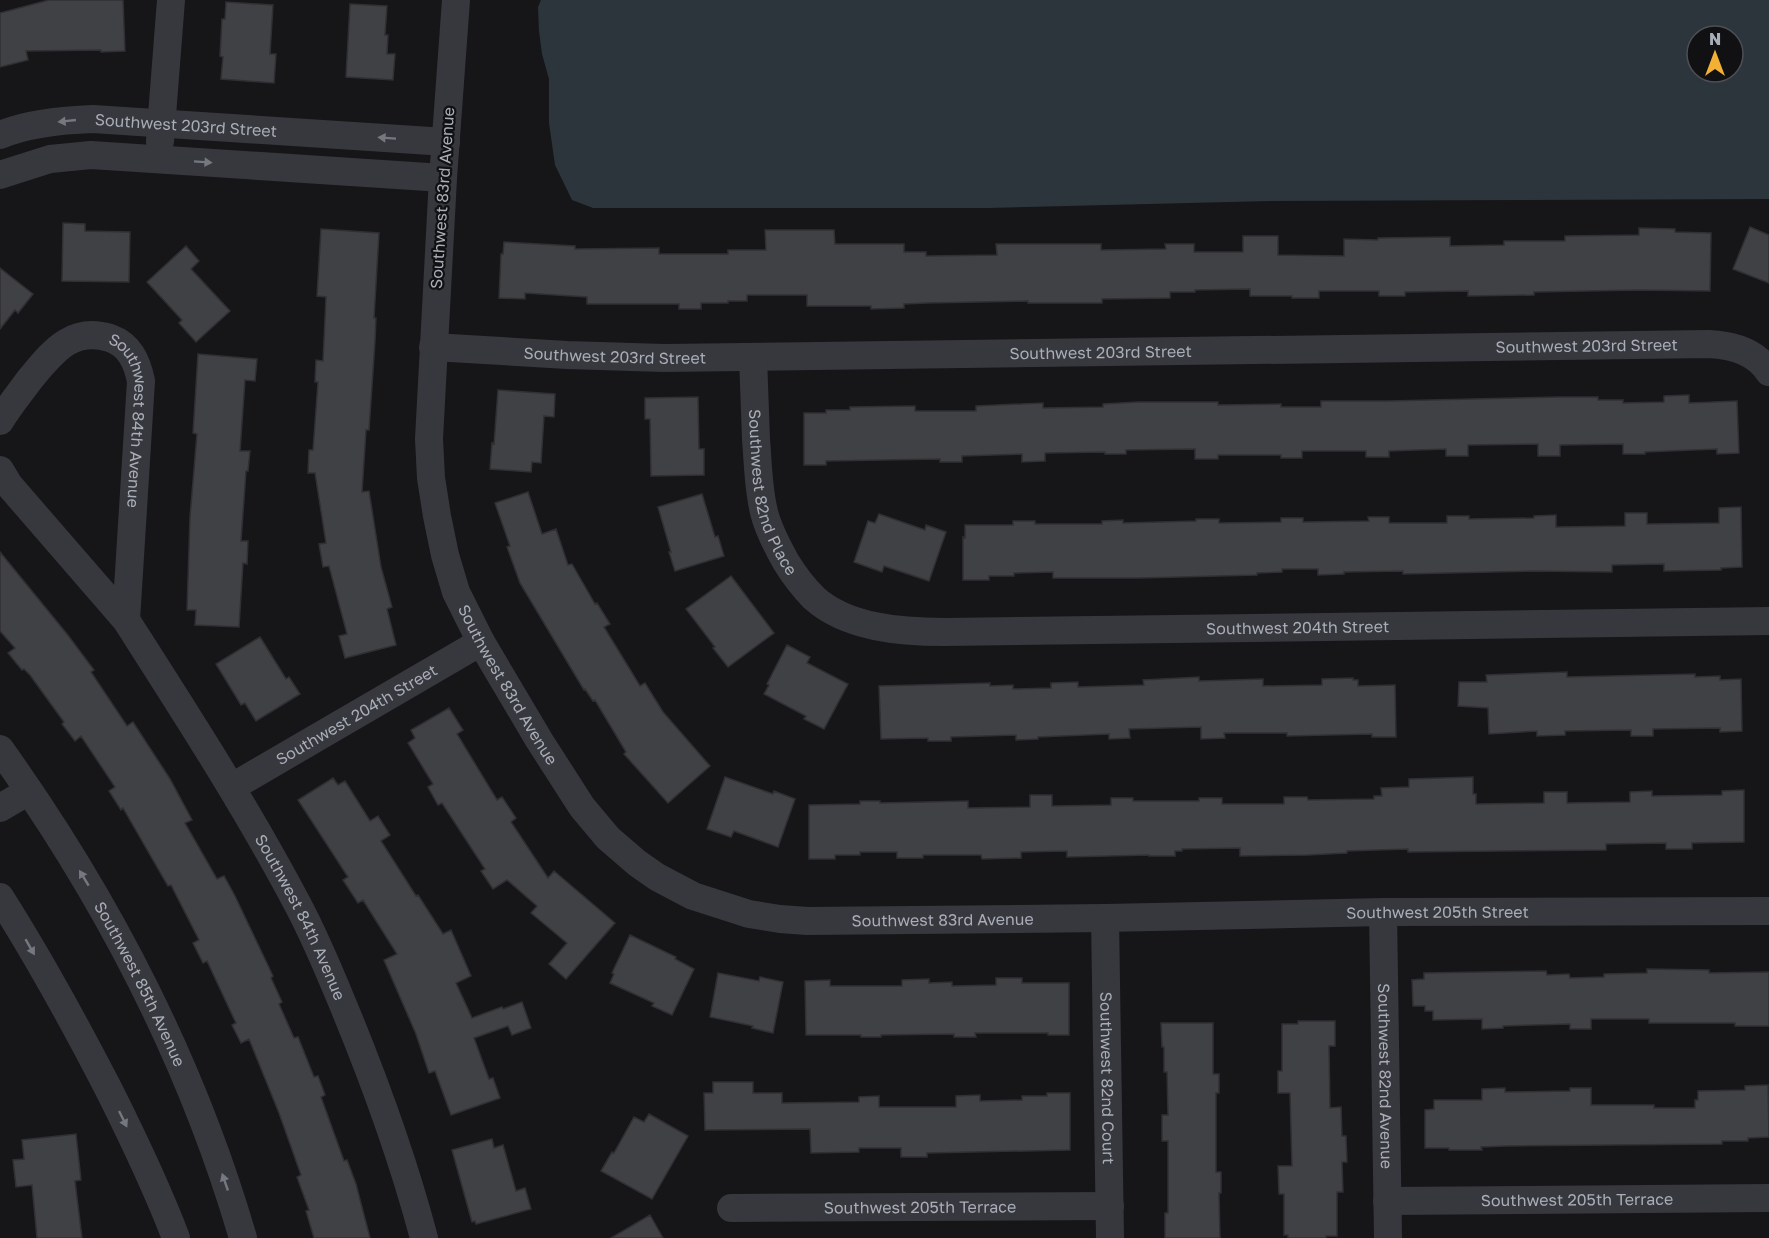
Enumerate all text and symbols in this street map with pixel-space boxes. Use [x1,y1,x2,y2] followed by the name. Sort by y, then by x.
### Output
[1685,24,1745,84] north arrow
[1709,29,1721,49] text: N
[426,106,458,290] street label: Southwest 83rd Avenue
[94,109,278,141] street label: Southwest 203rd Street
[57,116,76,126] one-way arrow
[378,133,397,143] one-way arrow
[193,157,212,167] one-way arrow
[106,329,151,508] street label: Southwest 84th Avenue
[1495,334,1678,357] street label: Southwest 203rd Street
[1009,341,1192,363] street label: Southwest 203rd Street
[523,342,706,368] street label: Southwest 203rd Street
[745,409,802,579] street label: Southwest 82nd Place
[454,601,562,769] street label: Southwest 83rd Avenue
[1206,616,1389,639] street label: Southwest 204th Street
[272,660,441,769] street label: Southwest 204th Street
[251,831,350,1003] street label: Southwest 84th Avenue
[78,870,89,886] one-way arrow
[90,898,190,1070] street label: Southwest 85th Avenue
[1346,902,1529,923] street label: Southwest 205th Street
[851,909,1034,931] street label: Southwest 83rd Avenue
[25,939,36,955] one-way arrow
[1374,983,1397,1169] street label: Southwest 82nd Avenue
[1096,992,1119,1164] street label: Southwest 82nd Court
[118,1110,127,1127] one-way arrow
[219,1173,229,1191] one-way arrow
[1481,1189,1673,1210] street label: Southwest 205th Terrace
[824,1196,1016,1218] street label: Southwest 205th Terrace

